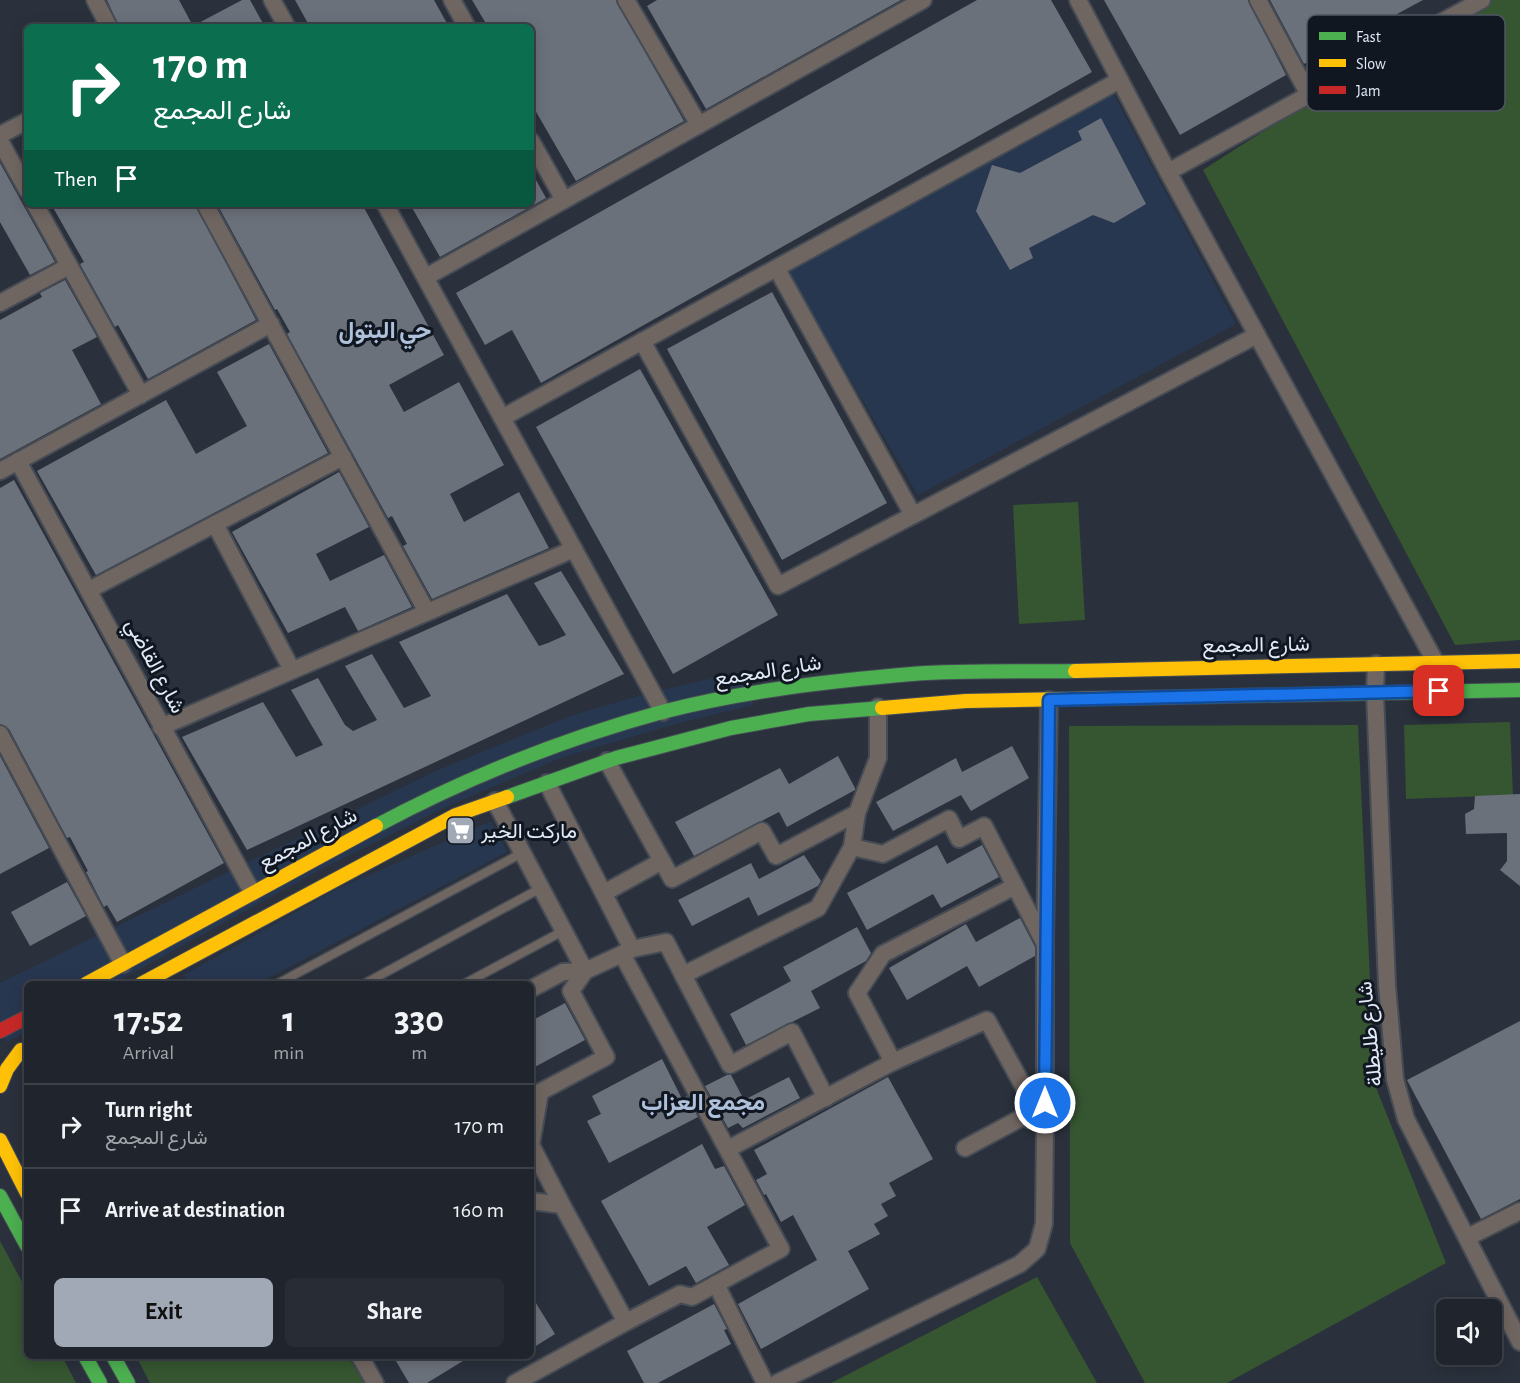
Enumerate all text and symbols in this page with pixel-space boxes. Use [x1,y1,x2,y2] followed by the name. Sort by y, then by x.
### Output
[1307,15,1505,111] legend
[1356,29,1381,45] text: Fast
[153,44,248,86] text: 170 m
[54,48,132,126] icon: right
[1356,56,1386,72] text: Slow
[1356,83,1381,99] text: Jam
[153,97,291,124] text: شارع المجمع
[110,162,143,195] icon: arrive
[54,168,98,190] text: Then
[339,319,431,350] district label: حي البتول
[116,615,189,720] street label: شارع القاضي
[1202,634,1310,659] street label: شارع المجمع
[713,652,823,693] street label: شارع المجمع
[1413,665,1464,716] pin
[1422,674,1455,707] icon: arrive
[256,804,362,876] street label: شارع المجمع
[444,815,476,847] supermarket icon: ماركت الخير
[480,821,577,844] place label: ماركت الخير
[1354,980,1389,1088] street label: شارع طليطلة
[114,1002,183,1038] text: 17:52
[282,1002,295,1038] text: 1
[394,1002,444,1038] text: 330
[123,1043,174,1063] text: Arrival
[273,1043,304,1063] text: min
[411,1043,427,1063] text: m
[1013,1071,1077,1135] position arrow
[641,1091,765,1119] district label: مجمع العزاب
[105,1099,192,1121] text: Turn right
[54,1110,87,1143] icon: right
[454,1115,504,1137] text: 170 m
[105,1128,208,1148] text: شارع المجمع
[54,1194,87,1227] icon: arrive
[105,1199,285,1221] text: Arrive at destination
[453,1199,504,1221] text: 160 m
[54,1278,273,1347] button: Exit
[285,1278,504,1347] button: Share
[1436,1299,1502,1365] map controls
[1436,1299,1502,1365] button: sound

